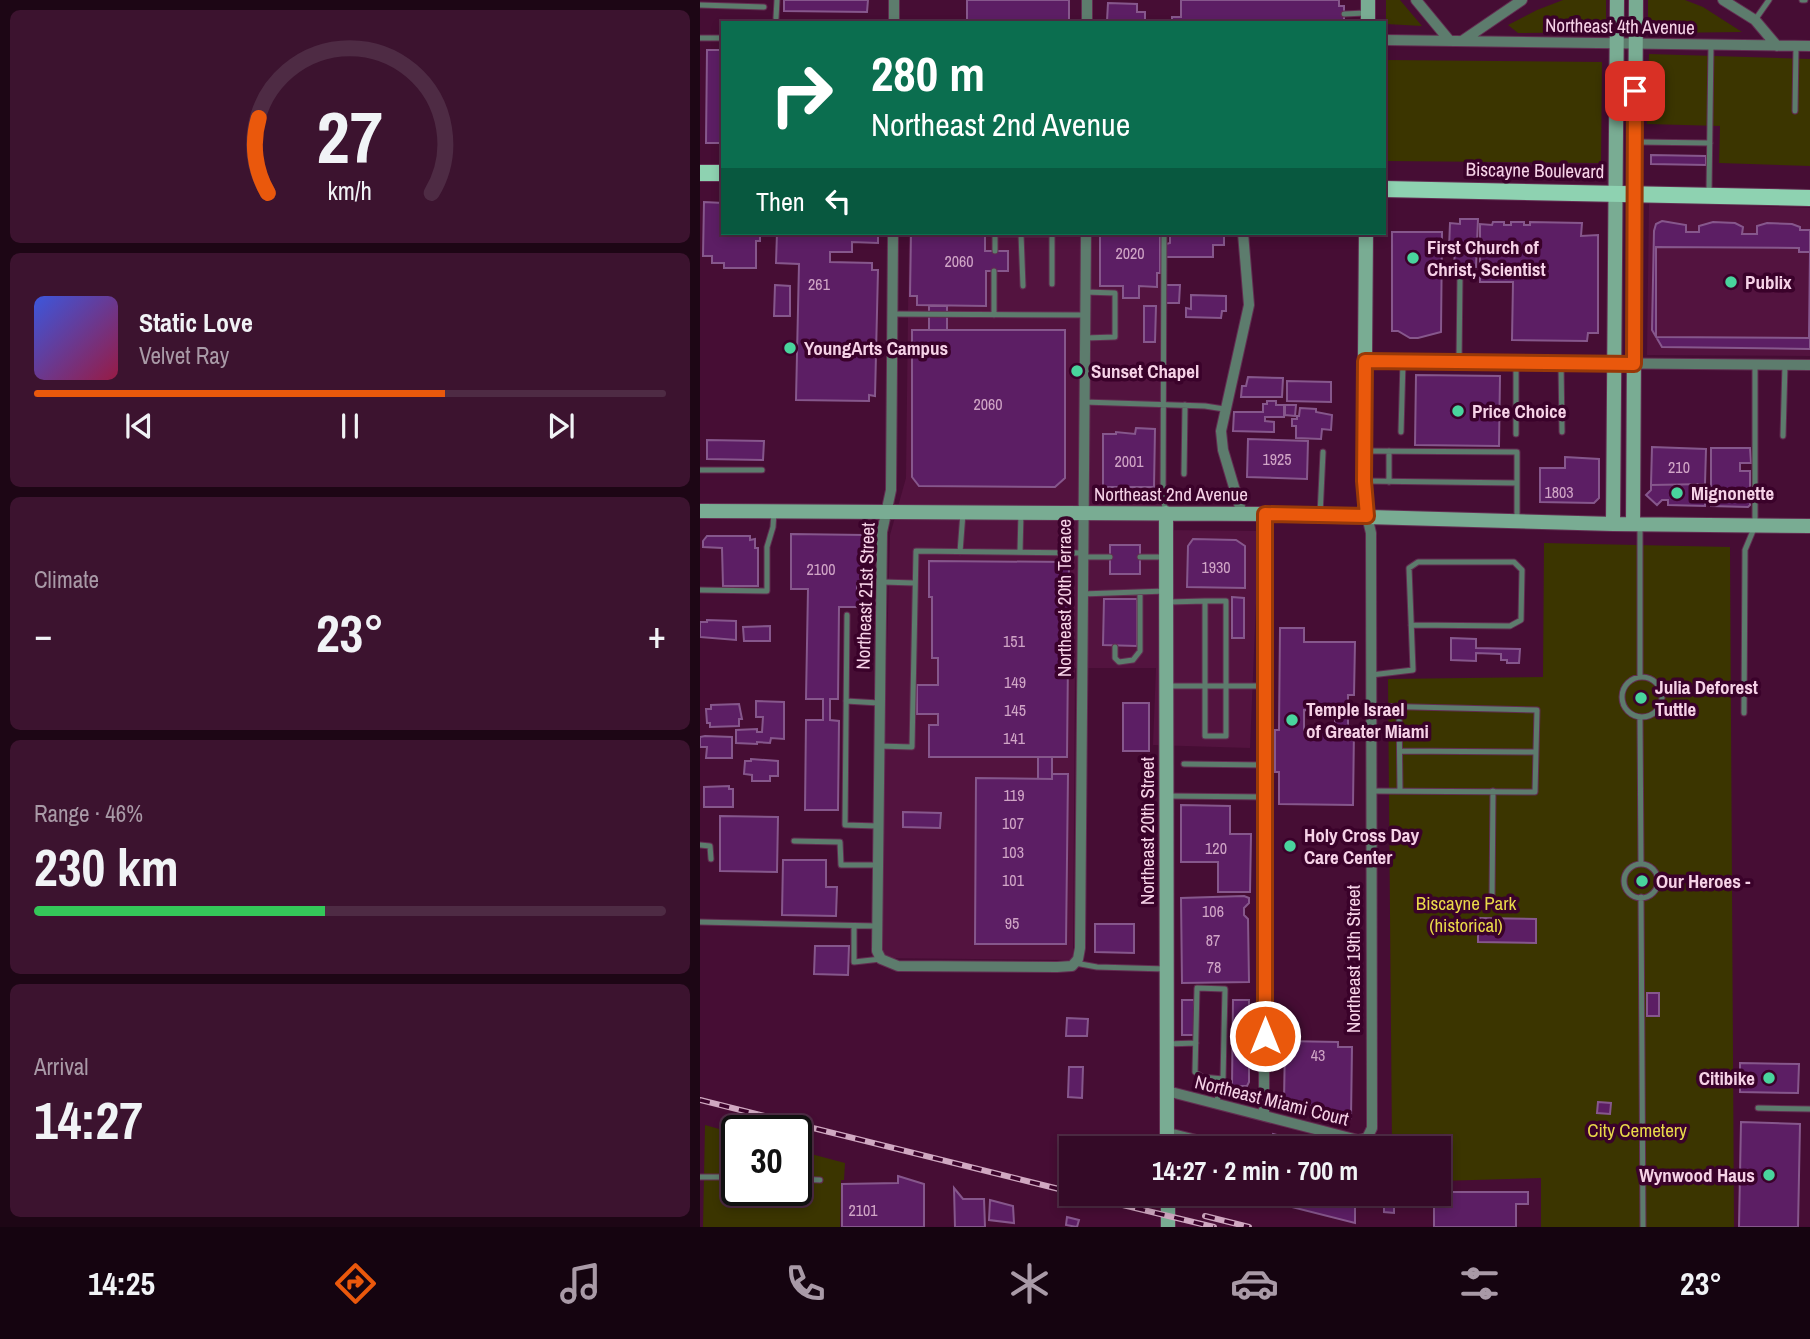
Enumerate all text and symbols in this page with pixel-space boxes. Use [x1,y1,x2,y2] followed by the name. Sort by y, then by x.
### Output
[1545,12,1695,40] street label: Northeast 4th Avenue
[871,40,985,106] text: 280 m
[756,49,847,140] icon: right
[1605,61,1665,121] pin
[1616,72,1654,110] icon: arrive
[317,88,383,186] text: 27
[871,103,1130,146] text: Northeast 2nd Avenue
[1465,156,1605,184] street label: Biscayne Boulevard
[328,174,372,208] text: km/h
[819,182,857,220] icon: left
[756,184,805,219] text: Then
[1427,234,1546,282] place label: First Church of Christ, Scientist
[1115,242,1145,264] house number: 2020
[944,250,974,272] house number: 2060
[1405,250,1421,266] marker: First Church of Christ, Scientist
[1745,269,1792,295] place label: Publix
[808,273,831,295] house number: 261
[1723,274,1739,290] marker: Publix
[139,305,253,340] text: Static Love
[804,335,948,361] place label: YoungArts Campus
[139,340,229,371] text: Velvet Ray
[782,340,798,356] marker: YoungArts Campus
[1091,358,1199,384] place label: Sunset Chapel
[1069,363,1085,379] marker: Sunset Chapel
[973,393,1003,415] house number: 2060
[1472,398,1567,424] place label: Price Choice
[1450,403,1466,419] marker: Price Choice
[120,407,158,445] icon: previous
[331,407,369,445] icon: pause
[542,407,580,445] icon: next
[1262,448,1292,470] house number: 1925
[1114,450,1144,472] house number: 2001
[1668,456,1690,478] house number: 210
[1691,480,1774,506] place label: Mignonette
[1094,481,1248,507] street label: Northeast 2nd Avenue
[1544,481,1574,503] house number: 1803
[1669,485,1685,501] marker: Mignonette
[1051,519,1077,677] street label: Northeast 20th Terrace
[849,521,881,670] street label: Northeast 21st Street
[1201,556,1231,578] house number: 1930
[806,558,836,580] house number: 2100
[34,564,99,595] text: Climate
[316,598,384,668] text: 23°
[34,609,52,660] text: −
[648,609,666,660] text: +
[1003,630,1026,652] house number: 151
[1004,671,1026,693] house number: 149
[1655,674,1758,722] place label: Julia Deforest Tuttle
[1633,690,1649,706] marker: Julia Deforest Tuttle
[1306,696,1429,744] place label: Temple Israel of Greater Miami
[1004,699,1026,721] house number: 145
[1284,712,1300,728] marker: Temple Israel of Greater Miami
[1003,727,1026,749] house number: 141
[1134,756,1160,905] street label: Northeast 20th Street
[1004,784,1024,806] house number: 119
[34,798,143,829] text: Range · 46%
[1002,812,1024,834] house number: 107
[1304,822,1419,870] place label: Holy Cross Day Care Center
[34,832,179,902] text: 230 km
[1205,837,1227,859] house number: 120
[1282,838,1298,854] marker: Holy Cross Day Care Center
[1002,841,1024,863] house number: 103
[1656,868,1750,894] place label: Our Heroes -
[1002,869,1025,891] house number: 101
[1634,873,1650,889] marker: Our Heroes -
[1340,884,1366,1033] street label: Northeast 19th Street
[1416,890,1516,938] park label: Biscayne Park (historical)
[1202,900,1224,922] house number: 106
[1005,912,1019,934] house number: 95
[1206,929,1220,951] house number: 87
[1207,956,1221,978] house number: 78
[1228,999,1302,1073] position arrow
[1311,1044,1325,1066] house number: 43
[34,1051,89,1082] text: Arrival
[1699,1065,1755,1091] place label: Citibike
[1192,1068,1352,1132] street label: Northeast Miami Court
[1761,1070,1777,1086] marker: Citibike
[34,1085,143,1155] text: 14:27
[721,1115,812,1206] speed limit sign: 30
[1587,1117,1687,1143] park label: City Cemetery
[1152,1153,1358,1188] text: 14:27 · 2 min · 700 m
[1639,1162,1755,1188] place label: Wynwood Haus
[1761,1167,1777,1183] marker: Wynwood Haus
[848,1199,878,1221] house number: 2101
[331,1259,380,1308] icon: directions
[556,1259,605,1308] icon: music
[781,1259,830,1308] icon: phone
[1005,1259,1054,1308] icon: climate
[1230,1259,1279,1308] icon: car
[1455,1259,1504,1308] icon: filters
[88,1262,155,1305] text: 14:25
[1680,1262,1722,1305] text: 23°

